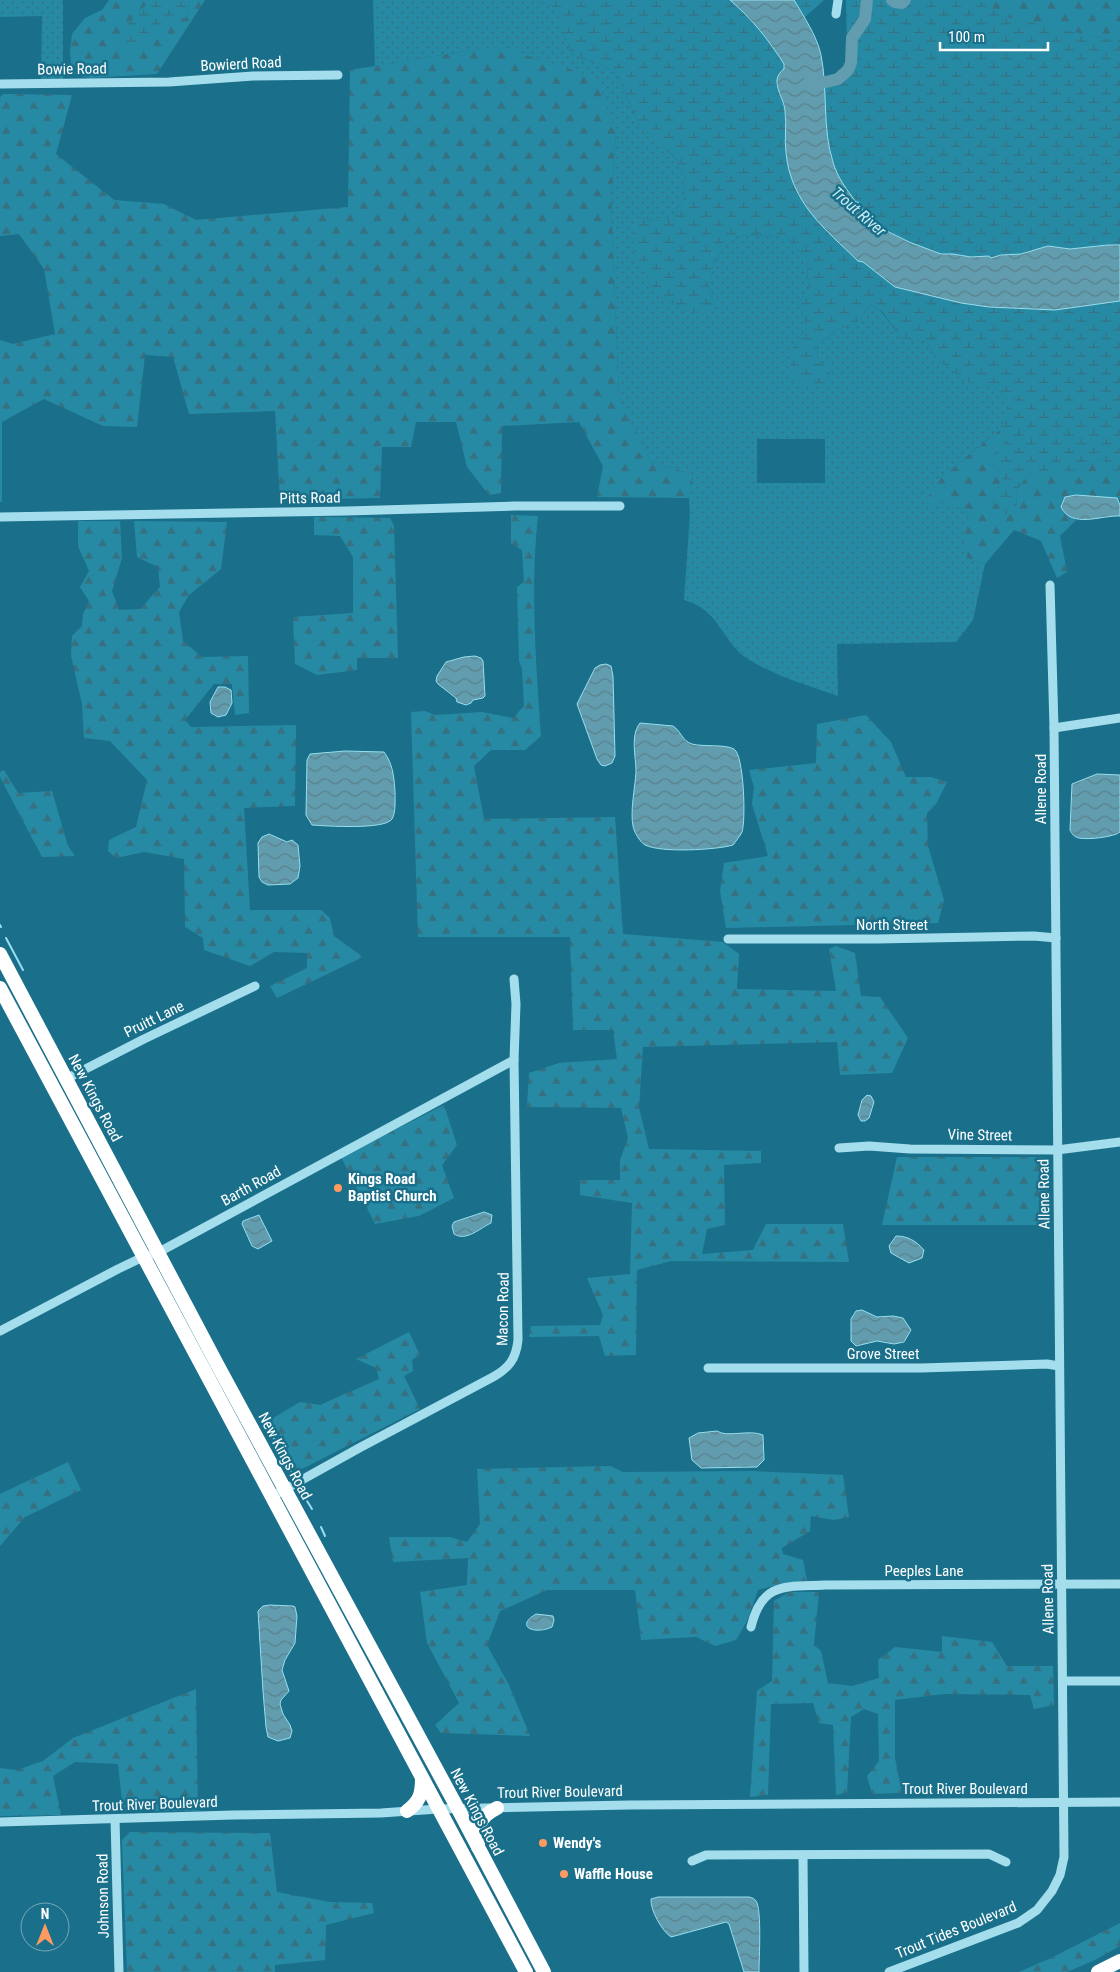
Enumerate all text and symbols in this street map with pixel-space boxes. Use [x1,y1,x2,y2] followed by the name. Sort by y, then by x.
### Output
[940,20,1048,52] scale bar
[948,28,985,46] text: 100 m
[200,53,282,75] street label: Bowierd Road
[37,59,107,79] street label: Bowie Road
[828,183,891,241] water label: Trout River
[279,488,341,508] street label: Pitts Road
[1032,754,1050,824] street label: Allene Road
[856,916,928,934] street label: North Street
[121,997,187,1041] street label: Pruitt Lane
[64,1051,126,1145] street label: New Kings Road
[947,1125,1013,1145] street label: Vine Street
[1034,1159,1054,1229] street label: Allene Road
[218,1162,284,1210] street label: Barth Road
[348,1170,437,1205] place label: Kings Road Baptist Church
[332,1182,344,1194] marker: Kings Road Baptist Church
[493,1272,513,1346] street label: Macon Road
[847,1345,919,1363] street label: Grove Street
[254,1409,316,1503] street label: New Kings Road
[884,1562,964,1580] street label: Peeples Lane
[1038,1564,1058,1634] street label: Allene Road
[446,1765,508,1859] street label: New Kings Road
[902,1780,1028,1798] street label: Trout River Boulevard
[497,1782,623,1802] street label: Trout River Boulevard
[92,1793,218,1815] street label: Trout River Boulevard
[553,1834,602,1852] place label: Wendy's
[537,1837,549,1849] marker: Wendy's
[93,1854,113,1938] street label: Johnson Road
[574,1865,653,1883] place label: Waffle House
[558,1868,570,1880] marker: Waffle House
[893,1898,1019,1962] street label: Trout Tides Boulevard
[20,1902,70,1952] north arrow
[41,1906,49,1922] text: N

